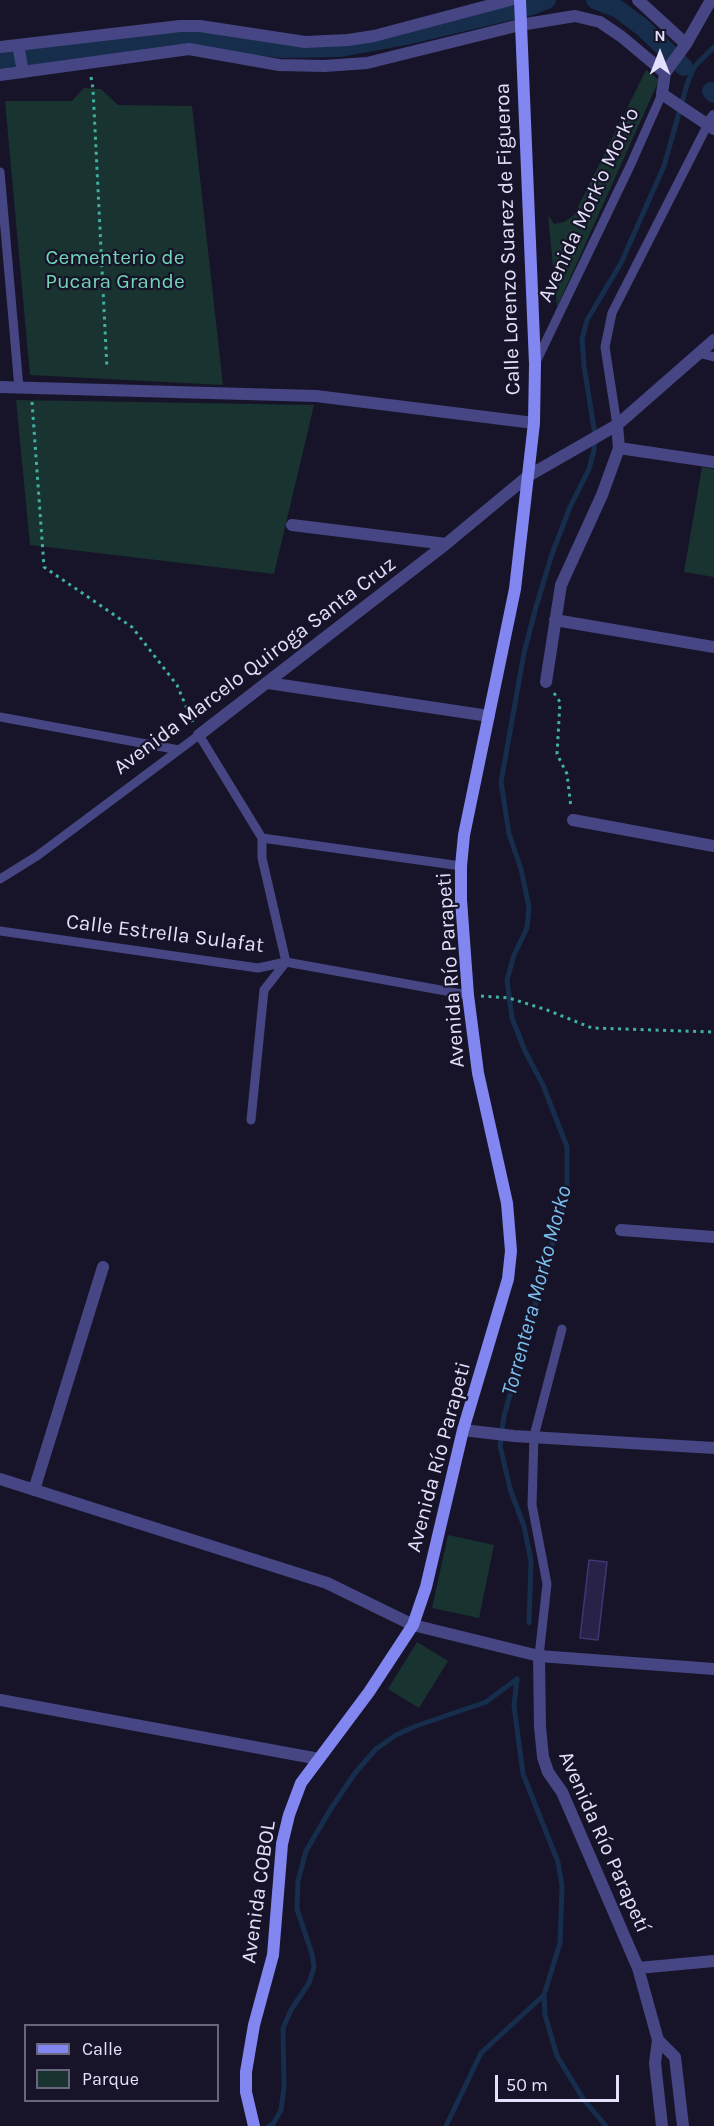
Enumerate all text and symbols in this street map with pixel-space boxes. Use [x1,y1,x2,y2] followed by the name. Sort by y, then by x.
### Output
[630,24,690,84] north arrow
[654,26,666,45] text: N
[490,82,526,396] street label: Calle Lorenzo Suarez de Figueroa
[533,104,645,306] street label: Avenida Mork'o Mork'o
[45,245,185,295] park label: Cementerio de Pucara Grande
[109,552,401,780] street label: Avenida Marcelo Quiroga Santa Cruz
[432,871,470,1069] street label: Avenida Río Parapeti
[65,909,265,959] street label: Calle Estrella Sulafat
[496,1183,578,1399] water label: Torrentera Morko Morko
[401,1359,477,1555] street label: Avenida Río Parapeti
[553,1747,655,1937] street label: Avenida Río Parapetí
[237,1819,281,1965] street label: Avenida COBOL
[24,2024,219,2102] legend
[82,2038,122,2060] text: Calle
[498,2063,622,2101] scale bar
[82,2068,139,2090] text: Parque
[506,2074,548,2096] text: 50 m

